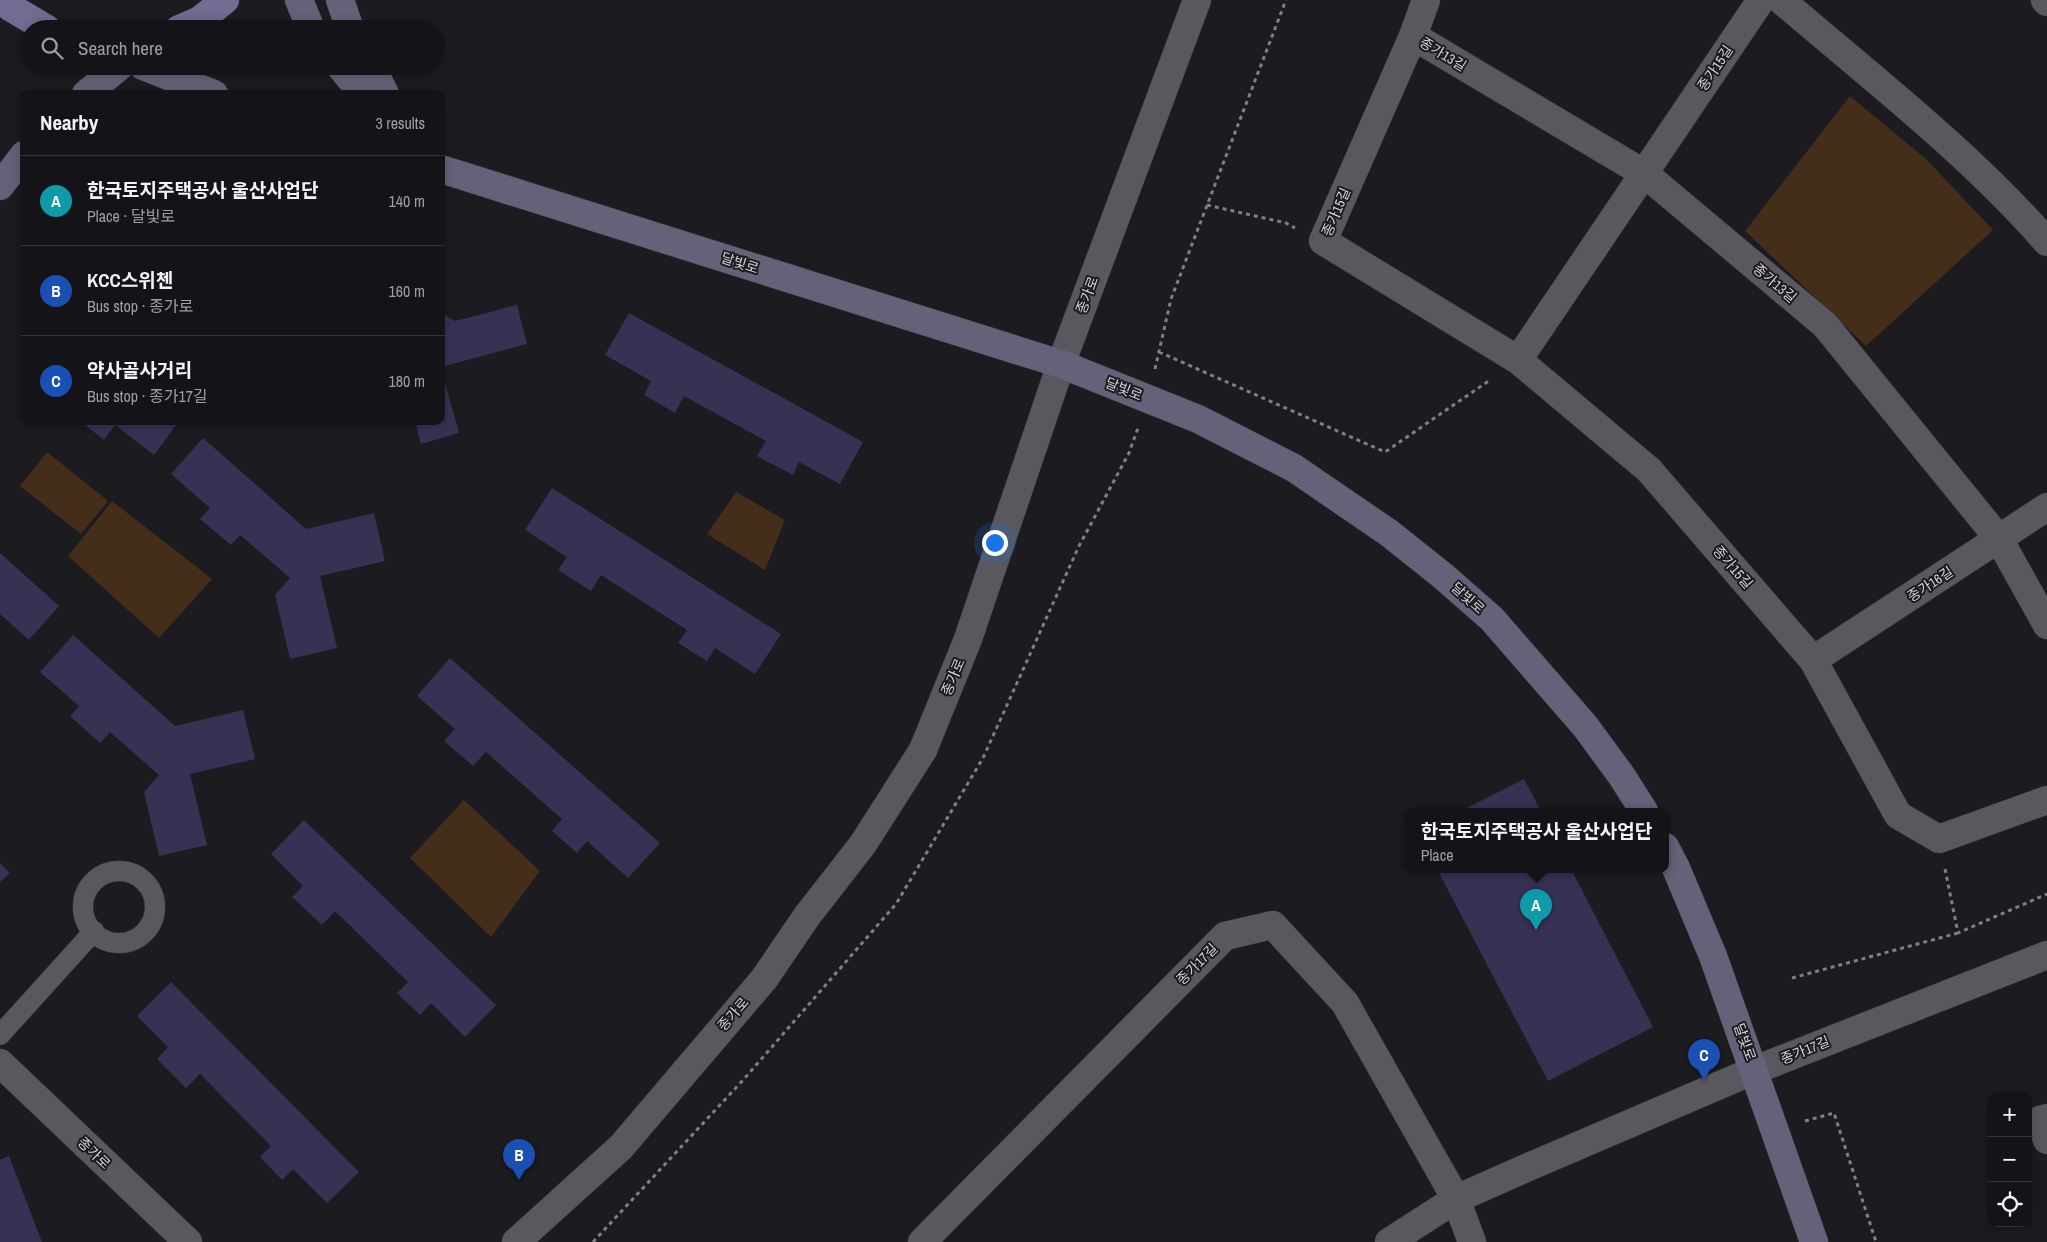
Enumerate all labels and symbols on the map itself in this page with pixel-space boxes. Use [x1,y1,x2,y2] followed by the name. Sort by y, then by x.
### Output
[1416,33,1470,75] street label: 종가13길
[1693,42,1737,94] street label: 종가15길
[1318,185,1354,239] street label: 종가15길
[719,248,761,278] street label: 달빛로
[1750,260,1800,306] street label: 종가13길
[1072,274,1102,316] street label: 종가로
[1103,373,1145,405] street label: 달빛로
[982,530,1008,556] your location
[1709,542,1757,592] street label: 종가15길
[1904,562,1956,606] street label: 종가16길
[1448,578,1488,618] street label: 달빛로
[937,656,969,698] street label: 종가로
[1520,889,1552,930] pin: A
[1172,939,1222,989] street label: 종가17길
[714,993,753,1034] street label: 종가로
[1730,1021,1760,1063] street label: 달빛로
[1778,1032,1832,1068] street label: 종가17길
[1688,1039,1720,1080] pin: C
[74,1133,114,1173] street label: 종가로
[503,1139,535,1180] pin: B

